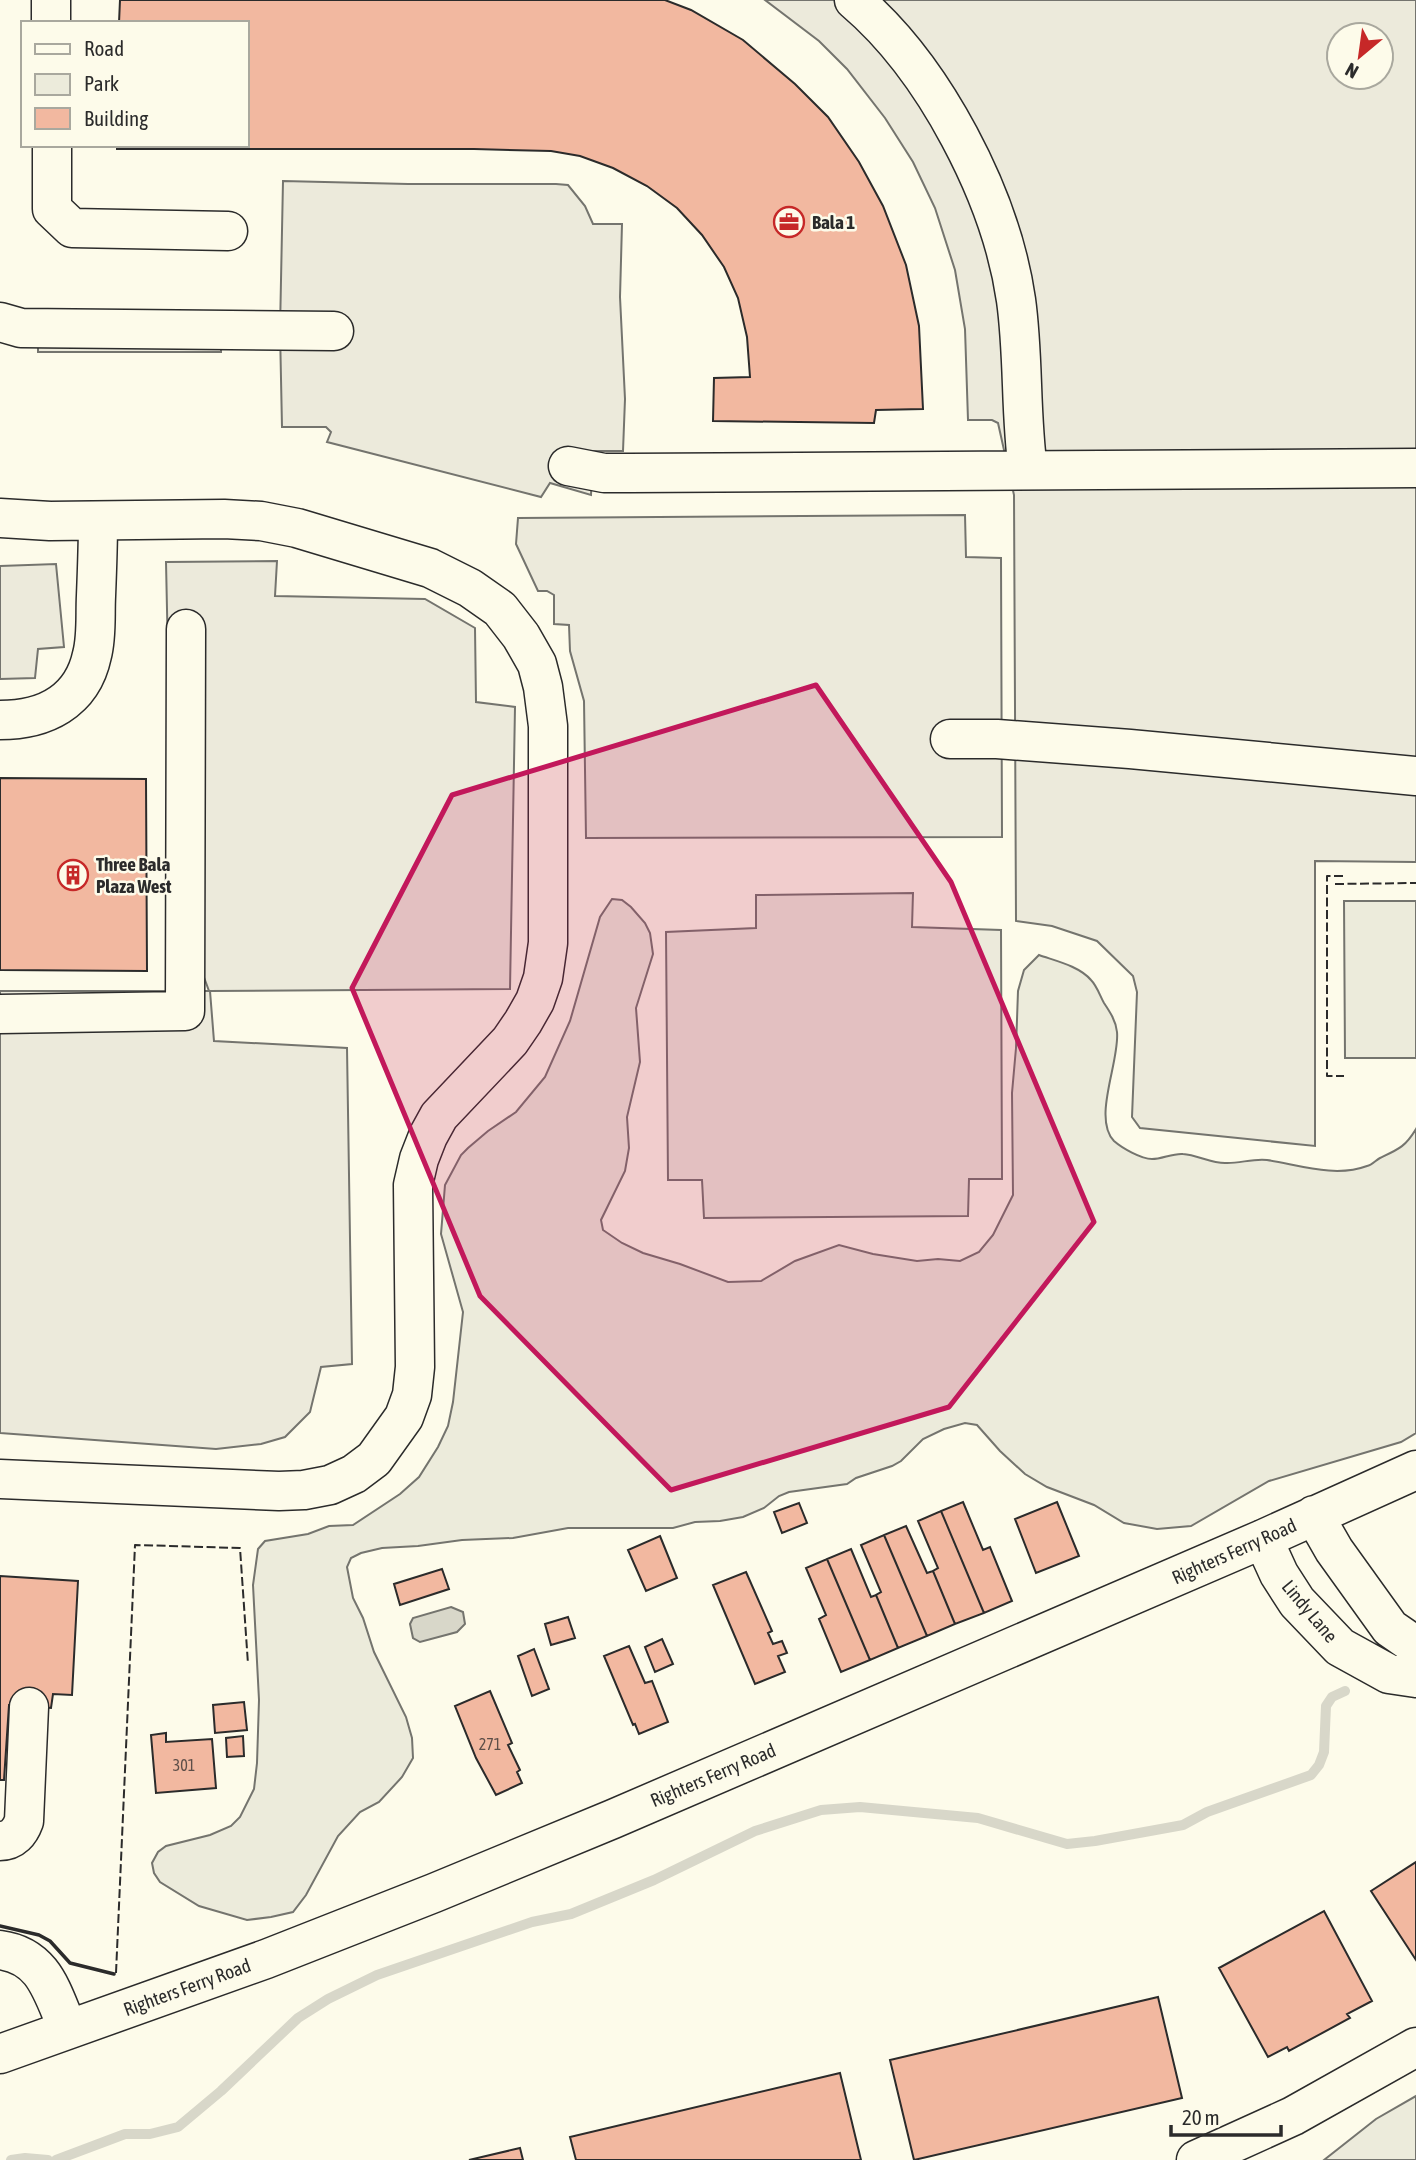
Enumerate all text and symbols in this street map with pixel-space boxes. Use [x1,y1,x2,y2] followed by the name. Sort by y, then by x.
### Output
[21,21,248,147] legend
[1325,21,1395,91] north arrow
[84,36,124,60] text: Road
[1342,59,1362,83] text: N
[84,71,119,95] text: Park
[84,106,148,130] text: Building
[772,205,806,239] office icon: Bala 1
[812,211,855,233] place label: Bala 1
[96,853,172,897] place label: Three Bala Plaza West
[56,858,90,892] building icon: Three Bala Plaza West
[1168,1514,1300,1588] street label: Righters Ferry Road
[1278,1575,1342,1647] street label: Lindy Lane
[479,1735,501,1753] house number: 271
[647,1739,779,1811] street label: Righters Ferry Road
[173,1756,195,1774] house number: 301
[120,1954,254,2020] street label: Righters Ferry Road
[1171,2094,1281,2138] scale bar
[1182,2105,1220,2129] text: 20 m

